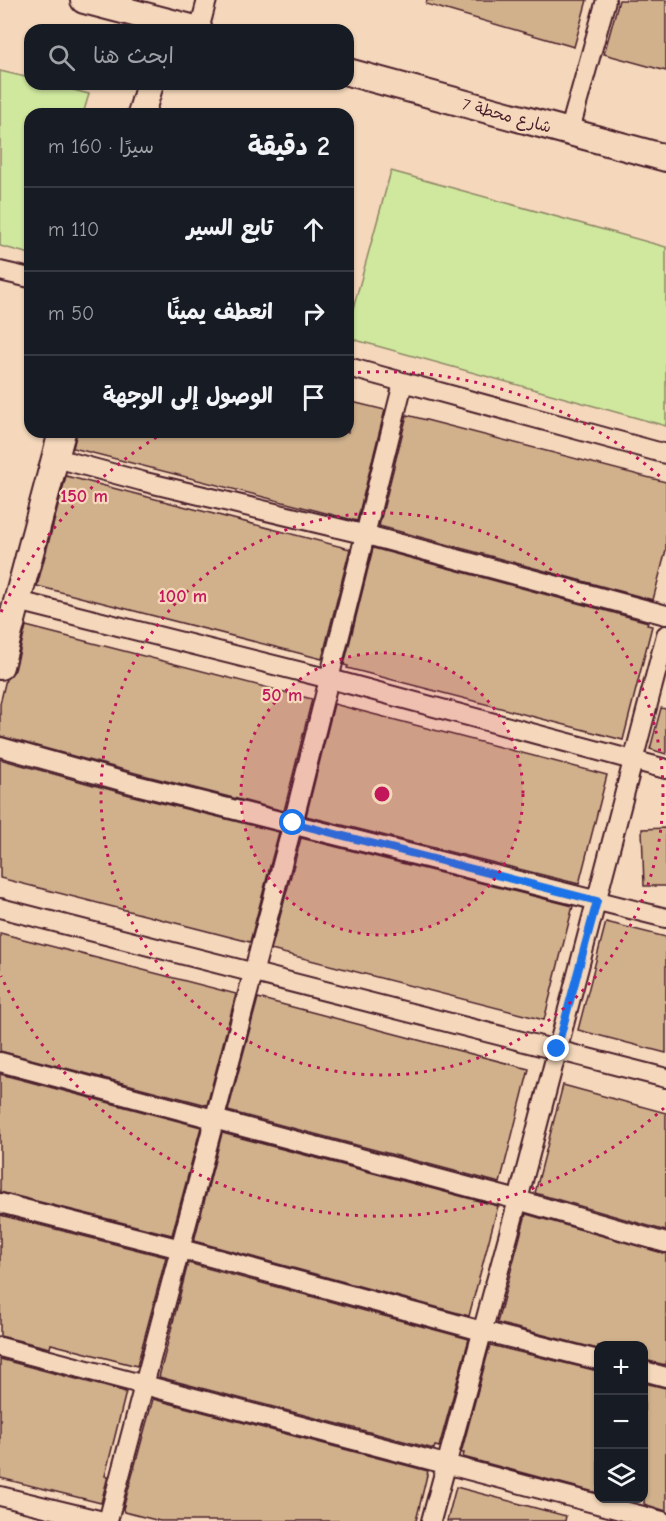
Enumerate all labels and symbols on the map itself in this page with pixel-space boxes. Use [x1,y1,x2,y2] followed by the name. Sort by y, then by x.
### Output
[460,95,553,138] street label: شارع محطة 7
[60,486,108,507] text: 150 m
[159,586,207,607] text: 100 m
[262,685,302,706] text: 50 m
[372,784,392,804] centre of rings
[279,809,305,835] route start
[543,1035,569,1061] route end

